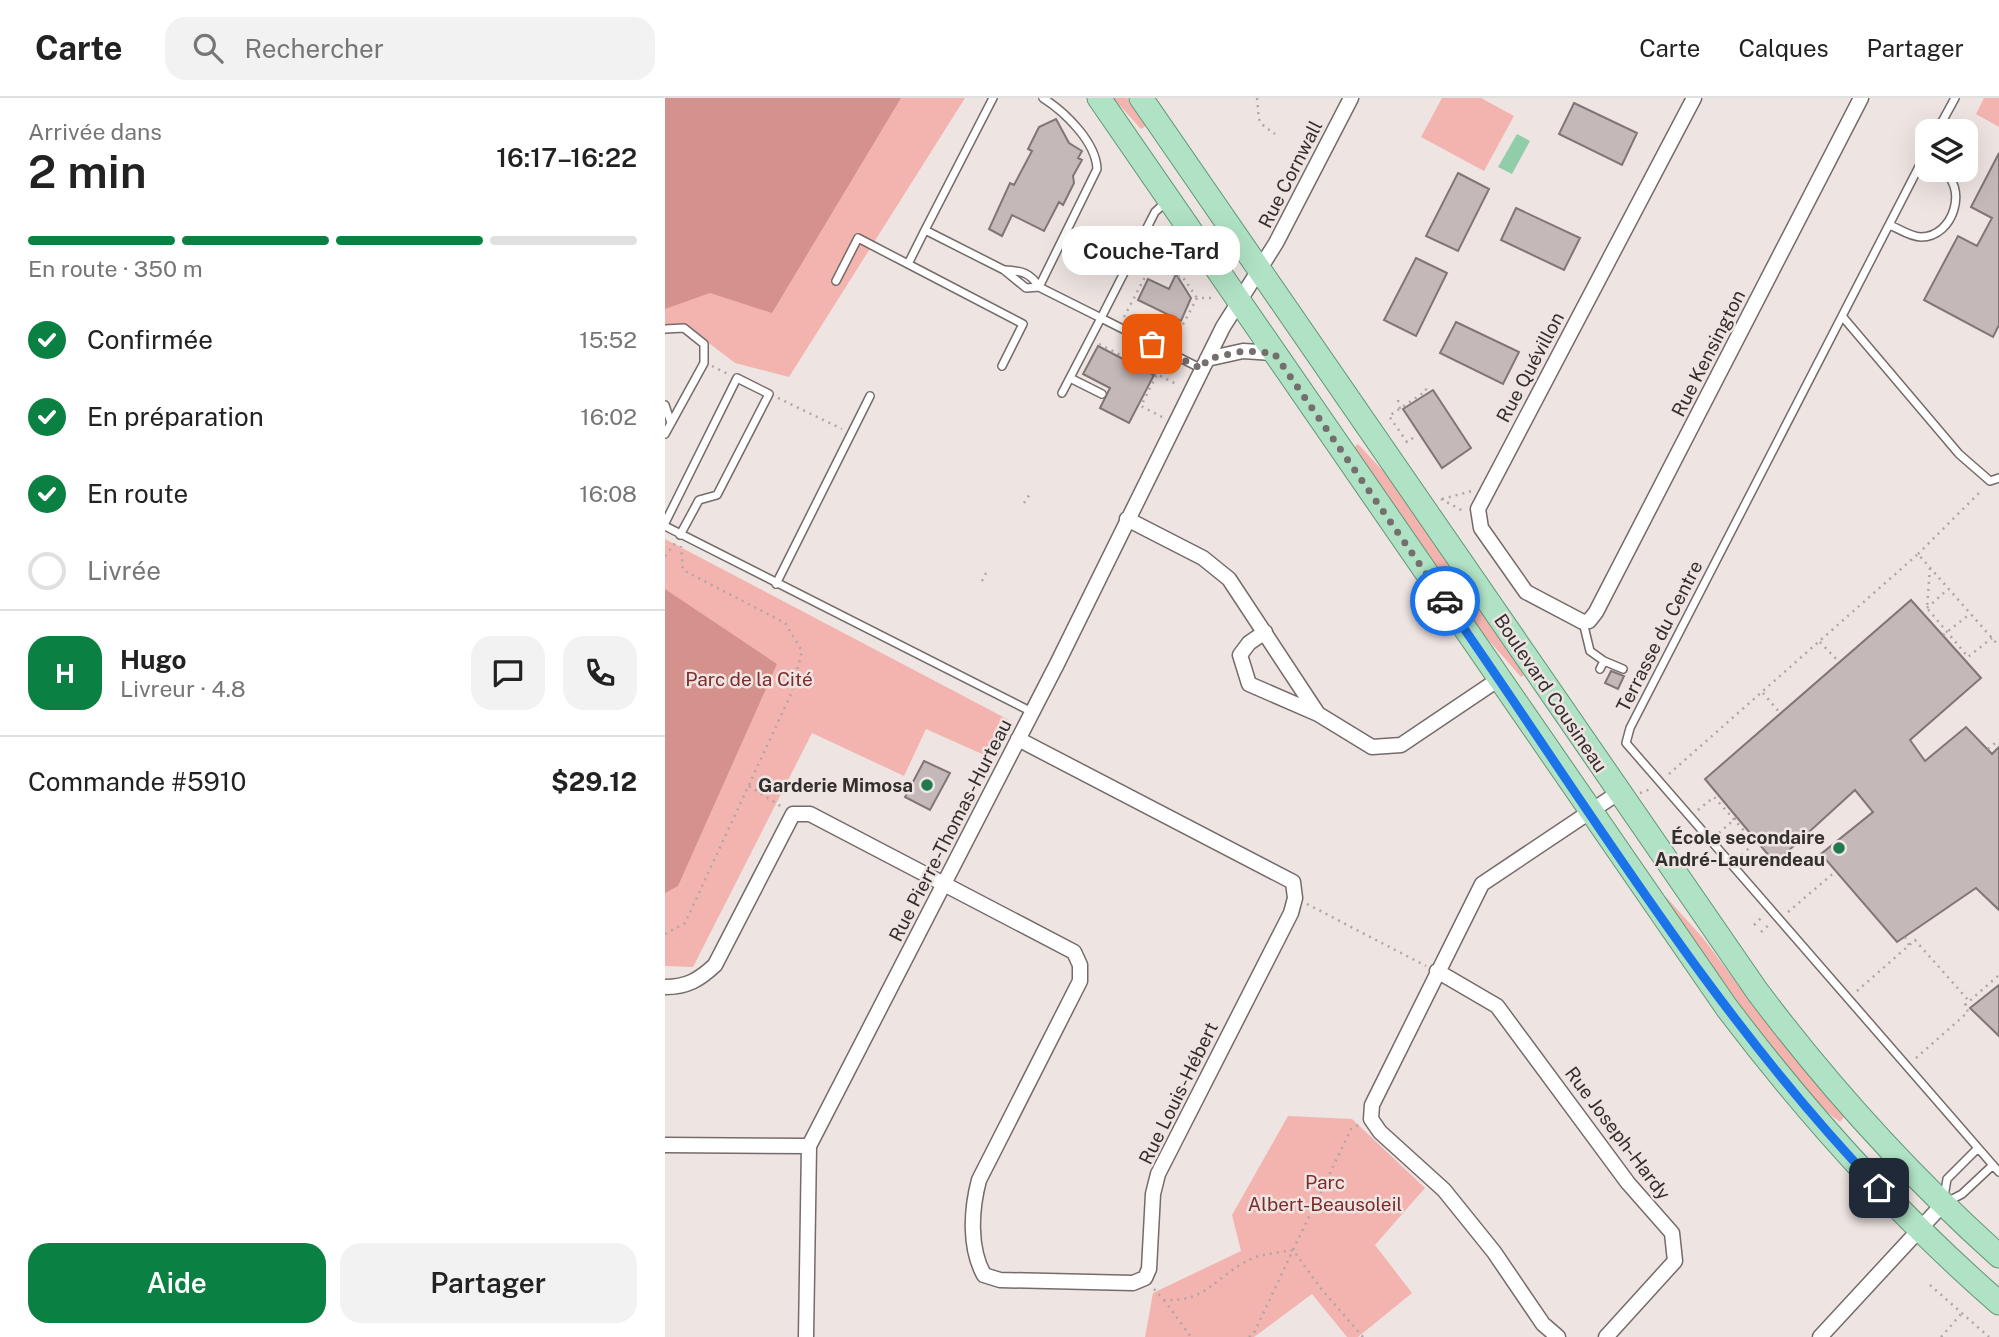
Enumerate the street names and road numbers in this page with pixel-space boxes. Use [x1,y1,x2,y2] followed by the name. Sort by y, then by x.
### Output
[1254,117,1326,231] street label: Rue Cornwall
[1667,286,1749,420] street label: Rue Kensington
[1492,308,1568,426] street label: Rue Quévillon
[1611,557,1707,715] street label: Terrasse du Centre
[1490,610,1612,776] street label: Boulevard Cousineau
[884,715,1016,945] street label: Rue Pierre-Thomas-Hurteau
[1134,1018,1222,1168] street label: Rue Louis-Hébert
[1561,1062,1675,1204] street label: Rue Joseph-Hardy

